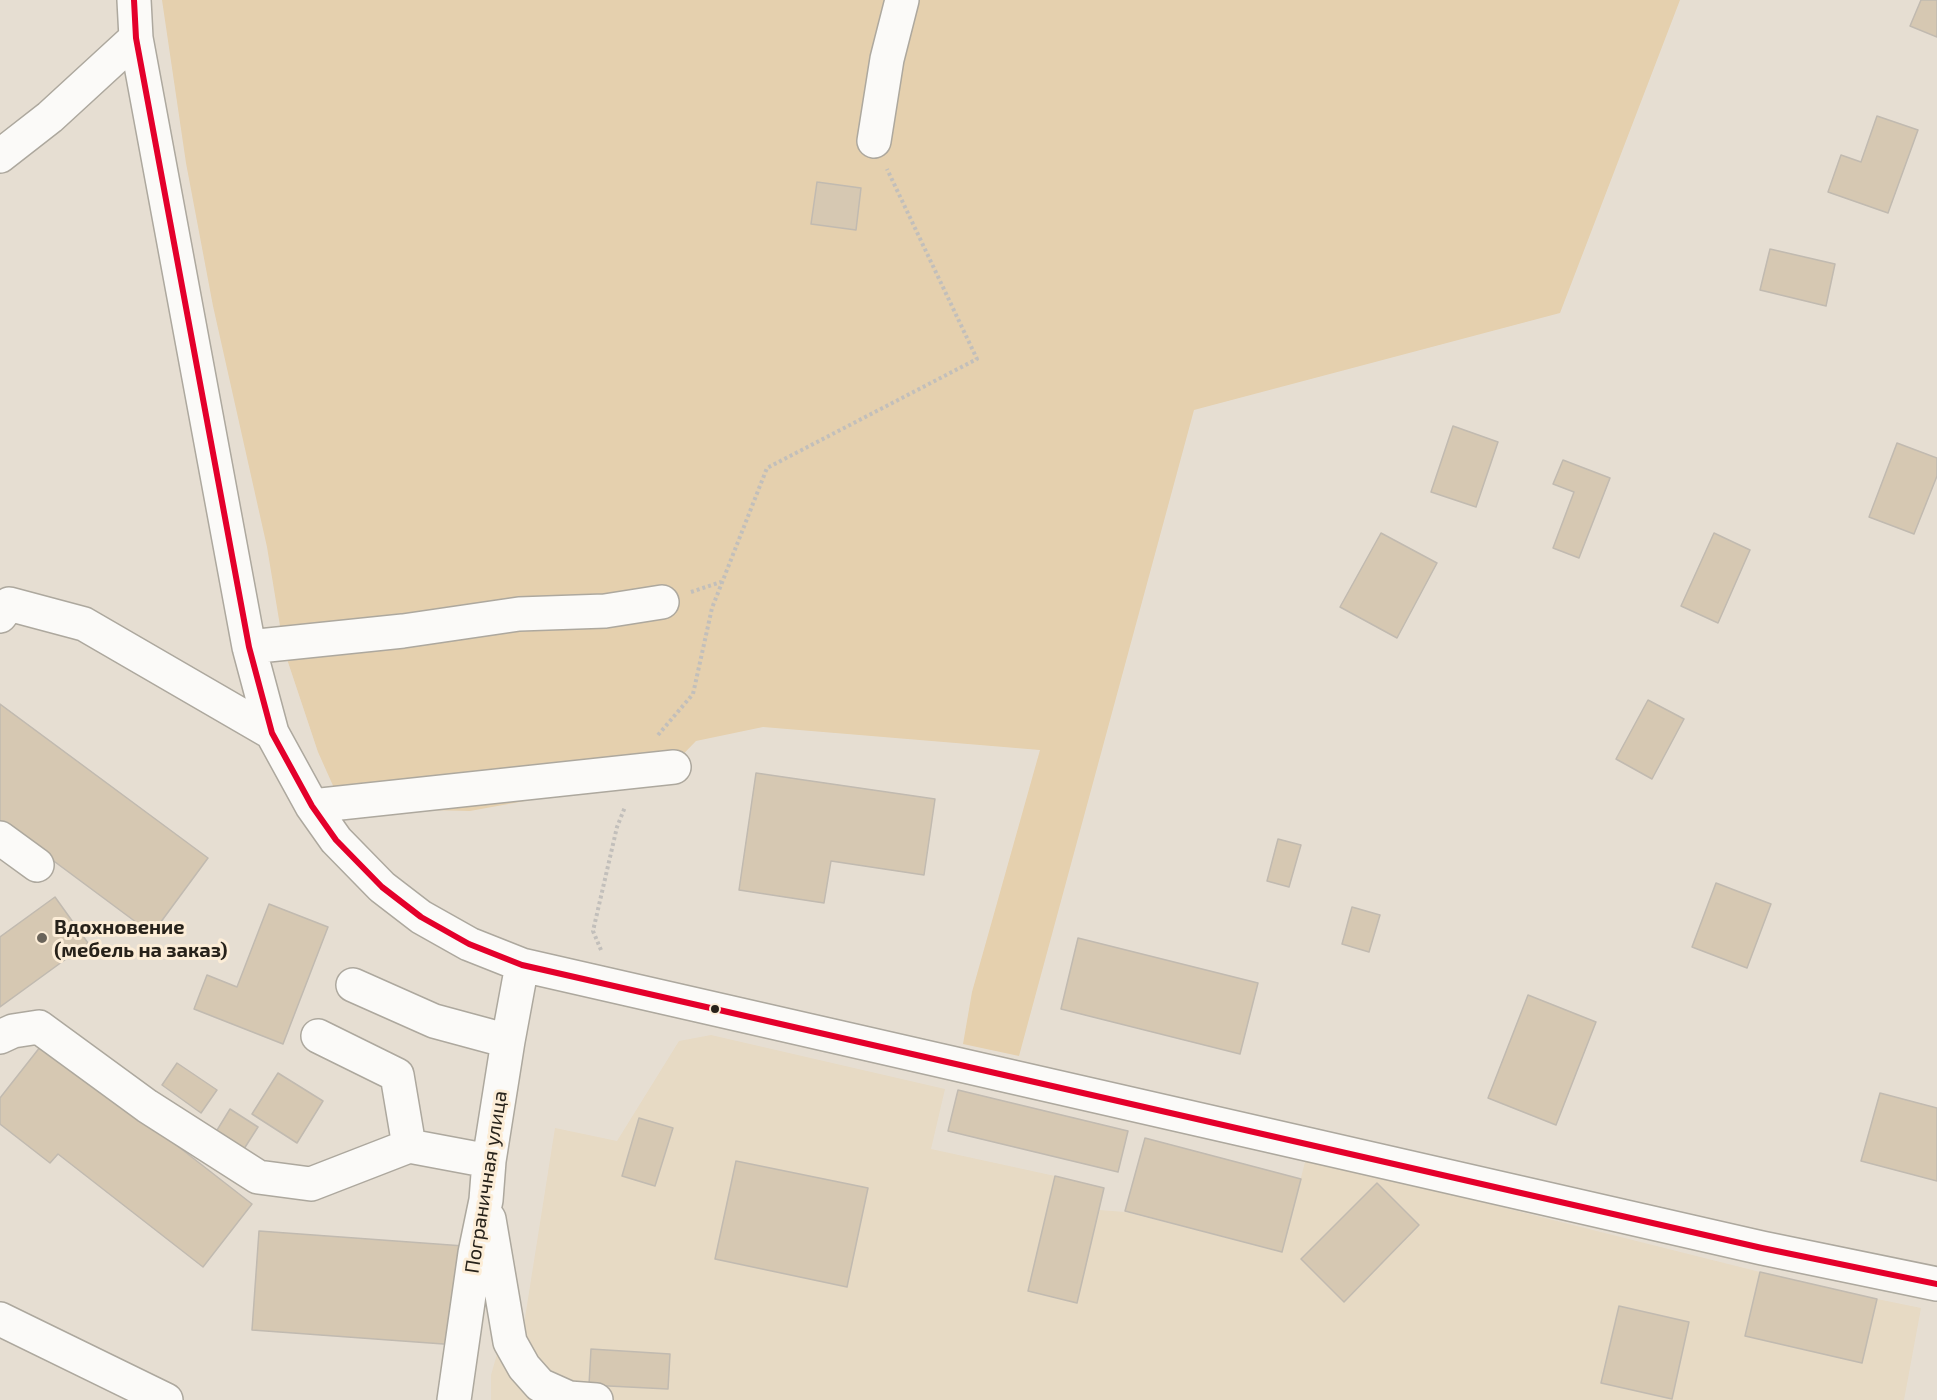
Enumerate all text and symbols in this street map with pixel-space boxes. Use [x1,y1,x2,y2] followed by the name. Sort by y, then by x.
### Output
[54,915,228,962] place label: Вдохновение (мебель на заказ)
[35,931,49,945] marker: Вдохновение (мебель на заказ)
[709,1003,721,1015] unlabelled marker
[460,1089,512,1275] street label: Пограничная улица

